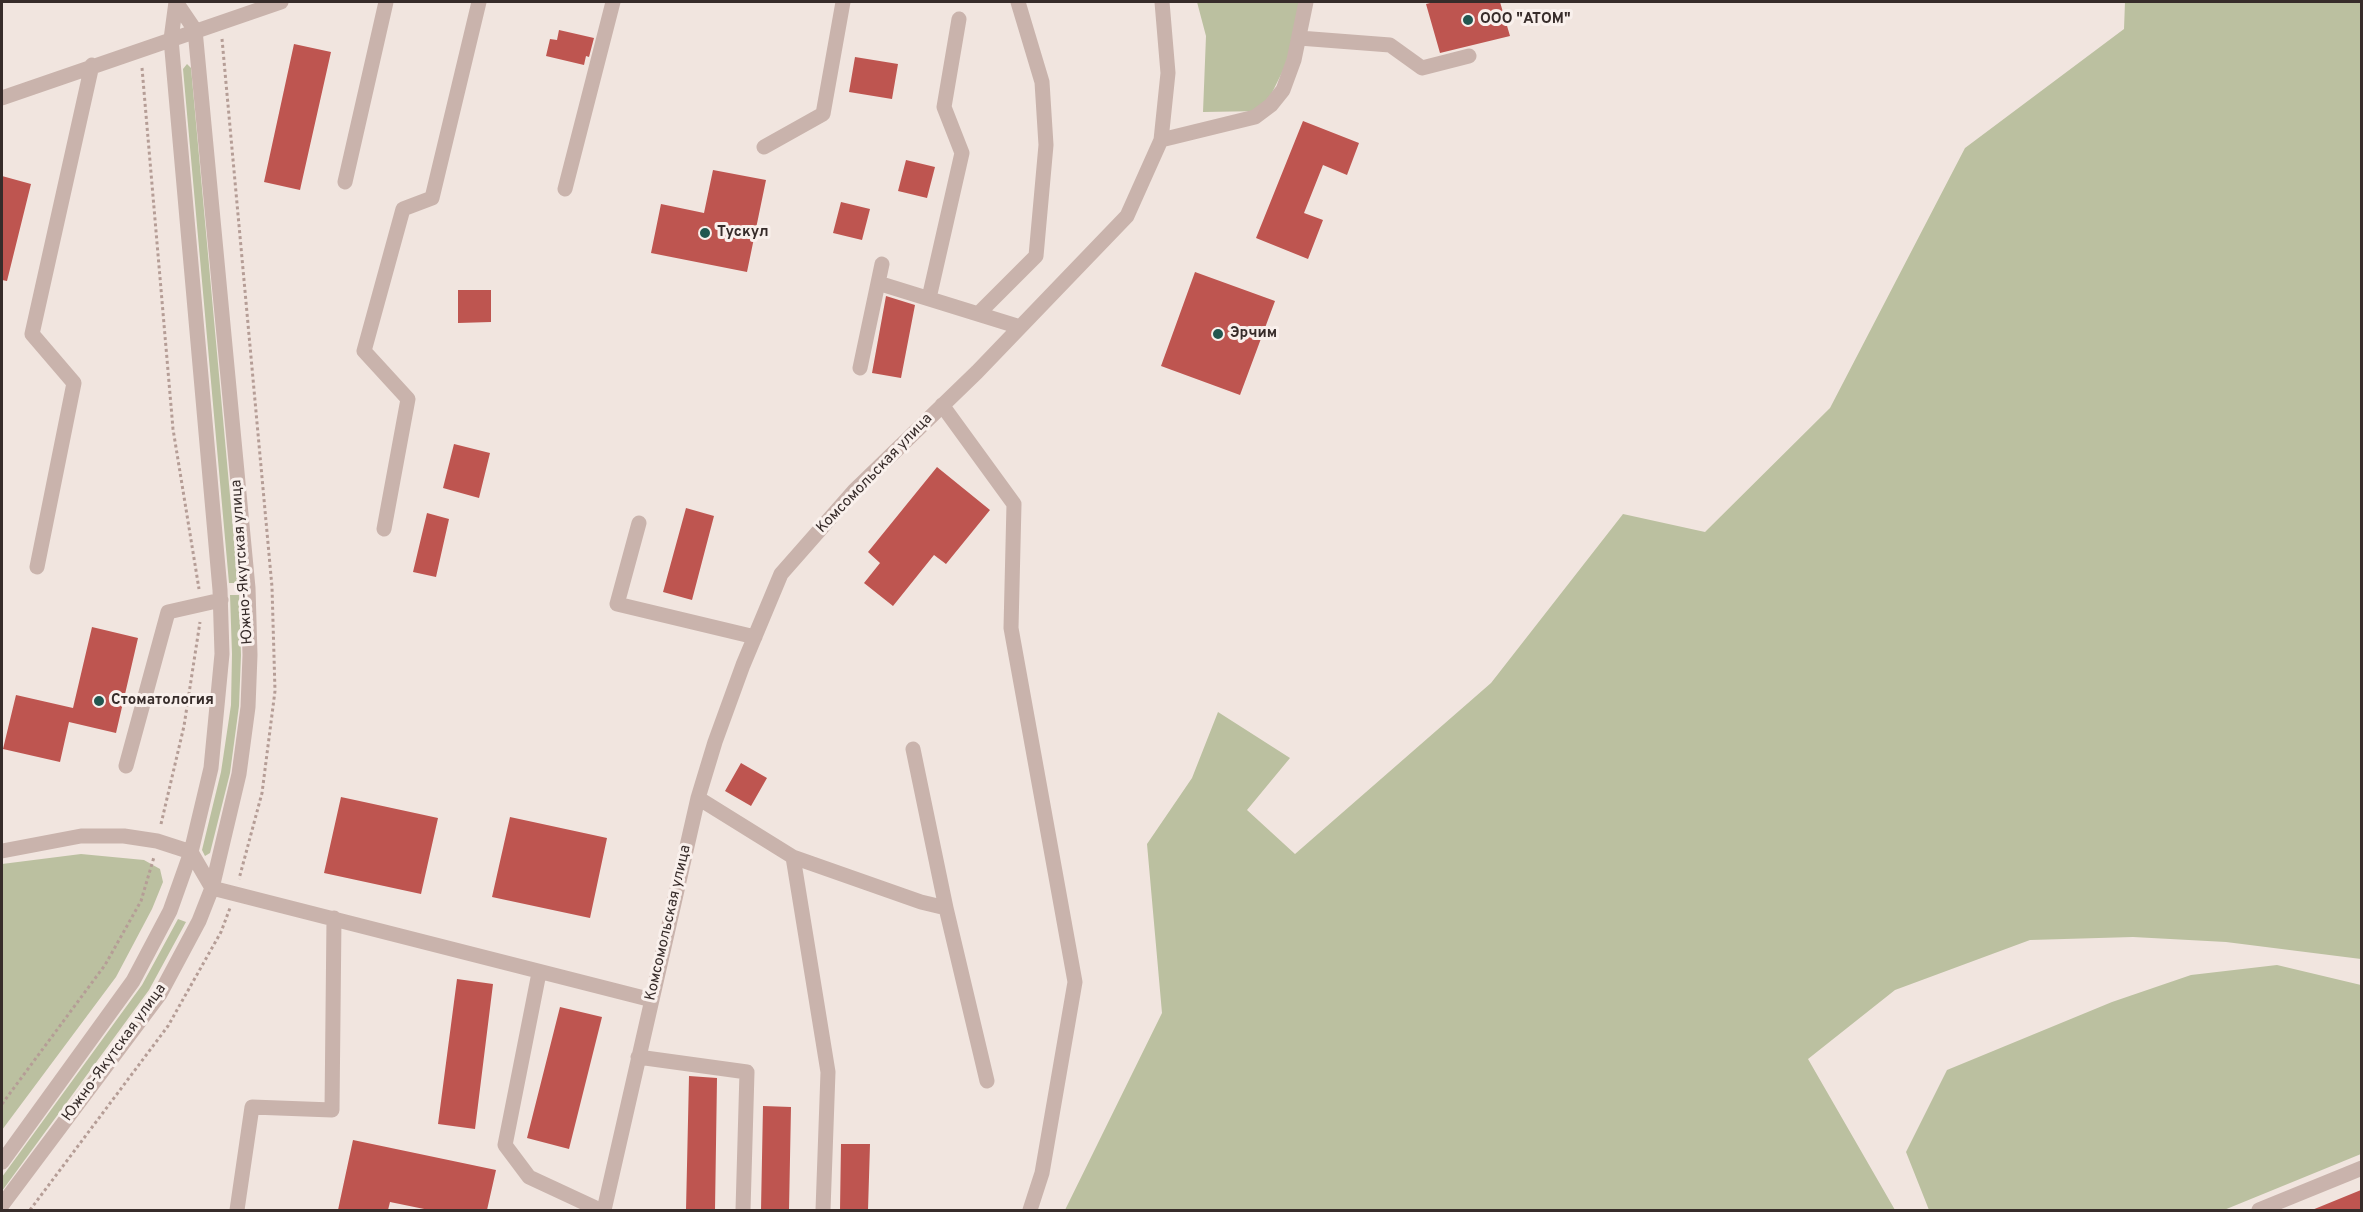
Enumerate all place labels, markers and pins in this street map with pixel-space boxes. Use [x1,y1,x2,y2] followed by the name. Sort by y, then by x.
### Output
[1480,11,1571,29] place label: ООО "АТОМ"
[1461,13,1475,27] marker: ООО "АТОМ"
[717,224,769,242] place label: Тускул
[698,226,712,240] marker: Тускул
[1230,325,1277,343] place label: Эрчим
[1211,327,1225,341] marker: Эрчим
[111,692,214,710] place label: Стоматология
[92,694,106,708] marker: Стоматология

